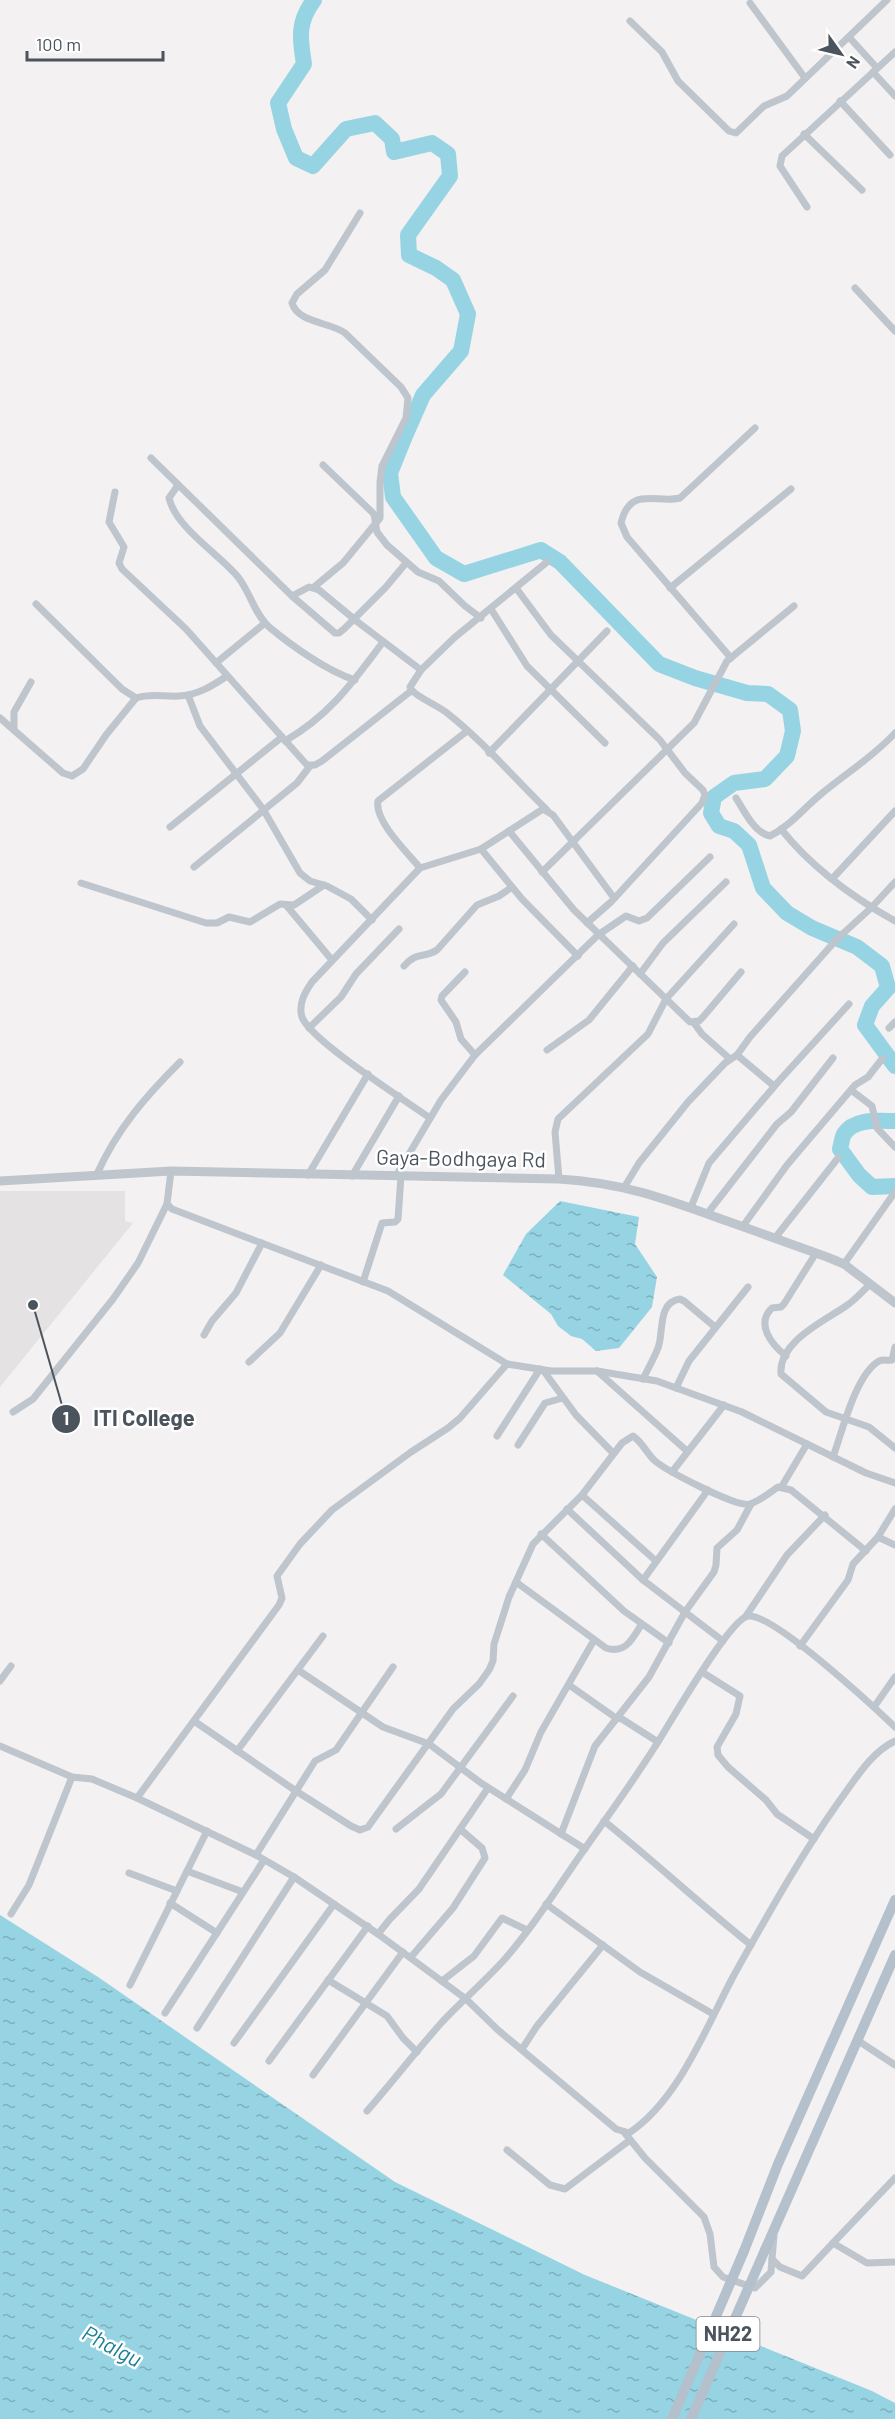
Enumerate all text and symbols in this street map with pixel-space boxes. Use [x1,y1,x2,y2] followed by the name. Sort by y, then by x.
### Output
[27,24,164,62] scale bar
[811,24,871,84] north arrow
[36,33,81,55] text: 100 m
[843,53,865,72] text: N
[376,1144,546,1171] street label: Gaya-Bodhgaya Rd
[51,1399,206,1439] callout: ITI College
[93,1404,195,1430] text: ITI College
[63,1407,69,1429] text: 1
[696,2317,760,2351] road number: NH22
[78,2319,147,2372] water label: Phalgu

